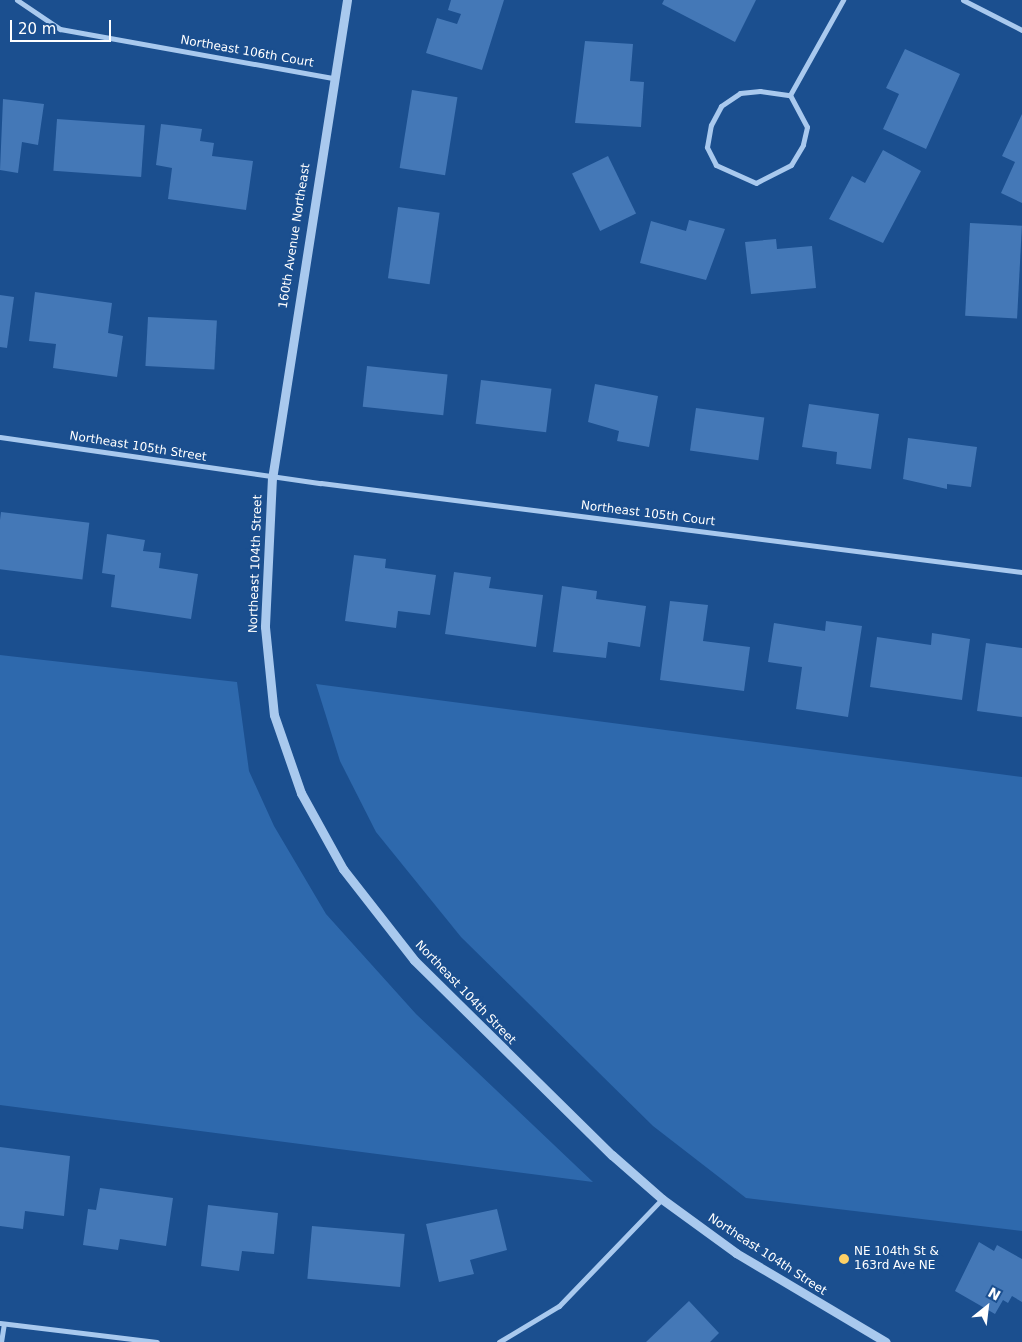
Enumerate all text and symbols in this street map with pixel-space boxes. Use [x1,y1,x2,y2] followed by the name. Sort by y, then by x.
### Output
[12,10,114,42] scale bar
[18,20,56,38] text: 20 m
[179,33,315,71] street label: Northeast 106th Court
[276,162,314,310] street label: 160th Avenue Northeast
[68,429,208,465] street label: Northeast 105th Street
[246,495,266,633] street label: Northeast 104th Street
[580,499,716,529] street label: Northeast 105th Court
[412,938,518,1048] street label: Northeast 104th Street
[705,1211,829,1299] street label: Northeast 104th Street
[854,1245,939,1273] place label: NE 104th St & 163rd Ave NE
[838,1253,850,1265] marker: NE 104th St & 163rd Ave NE
[962,1282,1012,1332] north arrow
[985,1284,1003,1304] text: N

